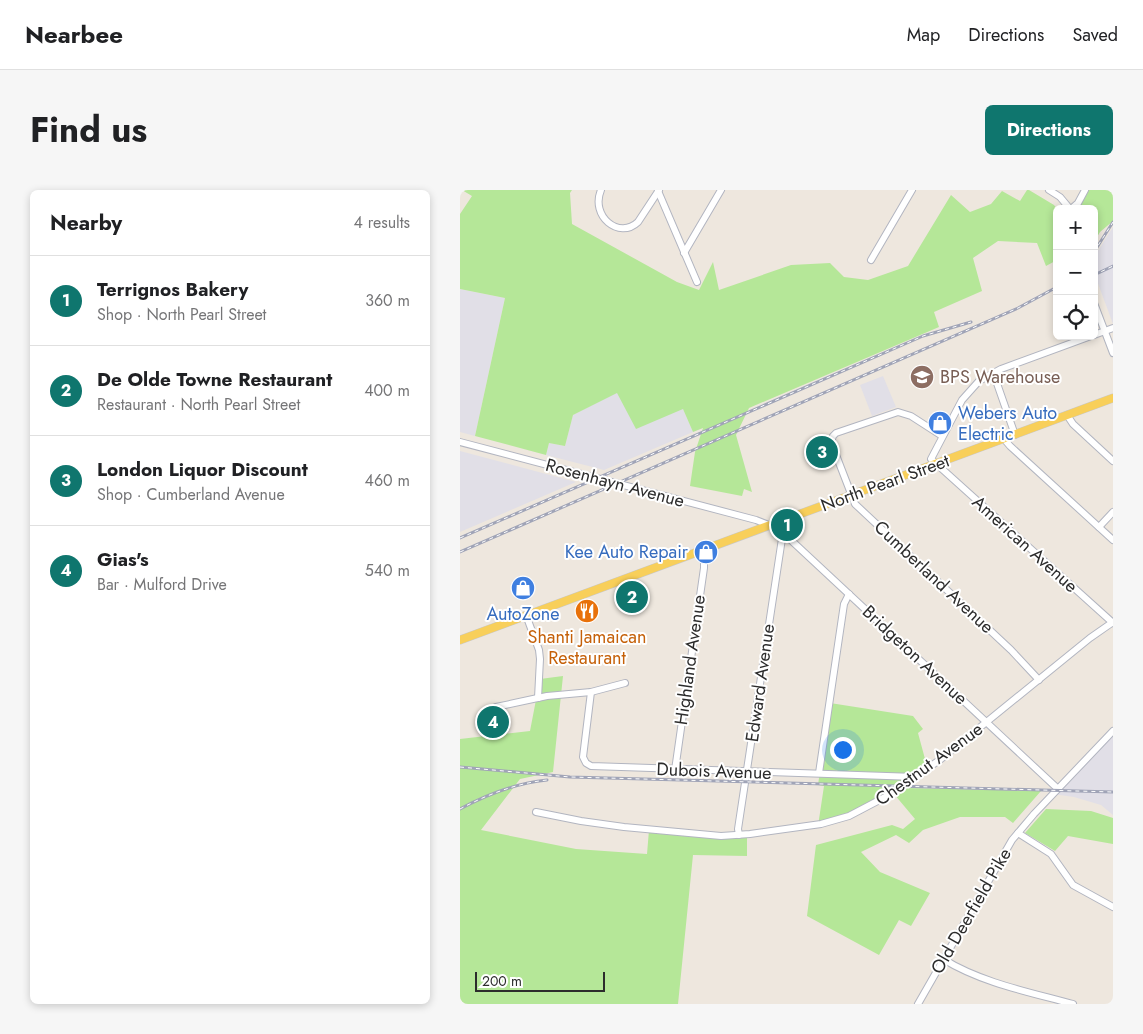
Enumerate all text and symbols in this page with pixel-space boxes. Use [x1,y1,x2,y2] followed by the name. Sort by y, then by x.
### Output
[25,17,123,52] text: Nearbee
[907,22,940,48] text: Map
[968,22,1044,48] text: Directions
[1072,22,1118,48] text: Saved
[30,105,147,155] text: Find us
[985,105,1113,155] button: Directions
[1053,205,1098,340] map controls
[1053,205,1098,250] button: +
[50,208,122,238] text: Nearby
[354,211,410,234] text: 4 results
[1053,250,1098,295] button: −
[97,276,248,303] text: Terrignos Bakery
[62,289,70,312] text: 1
[365,289,410,312] text: 360 m
[1053,295,1098,340] button: locate
[97,303,266,326] text: Shop · North Pearl Street
[909,364,935,390] school or university icon: BPS Warehouse
[940,364,1060,390] place label: BPS Warehouse
[97,366,332,393] text: De Olde Towne Restaurant
[61,379,71,402] text: 2
[364,379,410,402] text: 400 m
[97,393,300,416] text: Restaurant · North Pearl Street
[958,400,1057,447] place label: Webers Auto Electric
[927,410,953,436] shop icon: Webers Auto Electric
[806,433,838,471] pin: 3
[817,447,954,518] street label: North Pearl Street
[543,452,687,514] street label: Rosenhayn Avenue
[97,456,308,483] text: London Liquor Discount
[61,469,71,492] text: 3
[365,469,410,492] text: 460 m
[97,483,285,506] text: Shop · Cumberland Avenue
[966,489,1084,599] street label: American Avenue
[771,506,803,544] pin: 1
[868,514,1000,640] street label: Cumberland Avenue
[565,539,689,565] place label: Kee Auto Repair
[693,539,719,565] shop icon: Kee Auto Repair
[97,546,149,573] text: Gias's
[60,559,72,582] text: 4
[365,559,410,582] text: 540 m
[97,573,227,596] text: Bar · Mulford Drive
[510,575,536,601] shop icon: AutoZone
[616,578,648,616] pin: 2
[668,593,712,727] street label: Highland Avenue
[574,598,600,624] restaurant icon: Shanti Jamaican Restaurant
[856,599,974,711] street label: Bridgeton Avenue
[487,601,559,627] place label: AutoZone
[739,622,781,744] street label: Edward Avenue
[528,624,646,671] place label: Shanti Jamaican Restaurant
[477,703,509,741] pin: 4
[870,716,988,812] street label: Chestnut Avenue
[830,737,856,763] your location
[656,756,772,786] street label: Dubois Avenue
[924,843,1018,979] street label: Old Deerfield Pike
[475,969,605,992] scale bar
[482,971,522,991] text: 200 m

